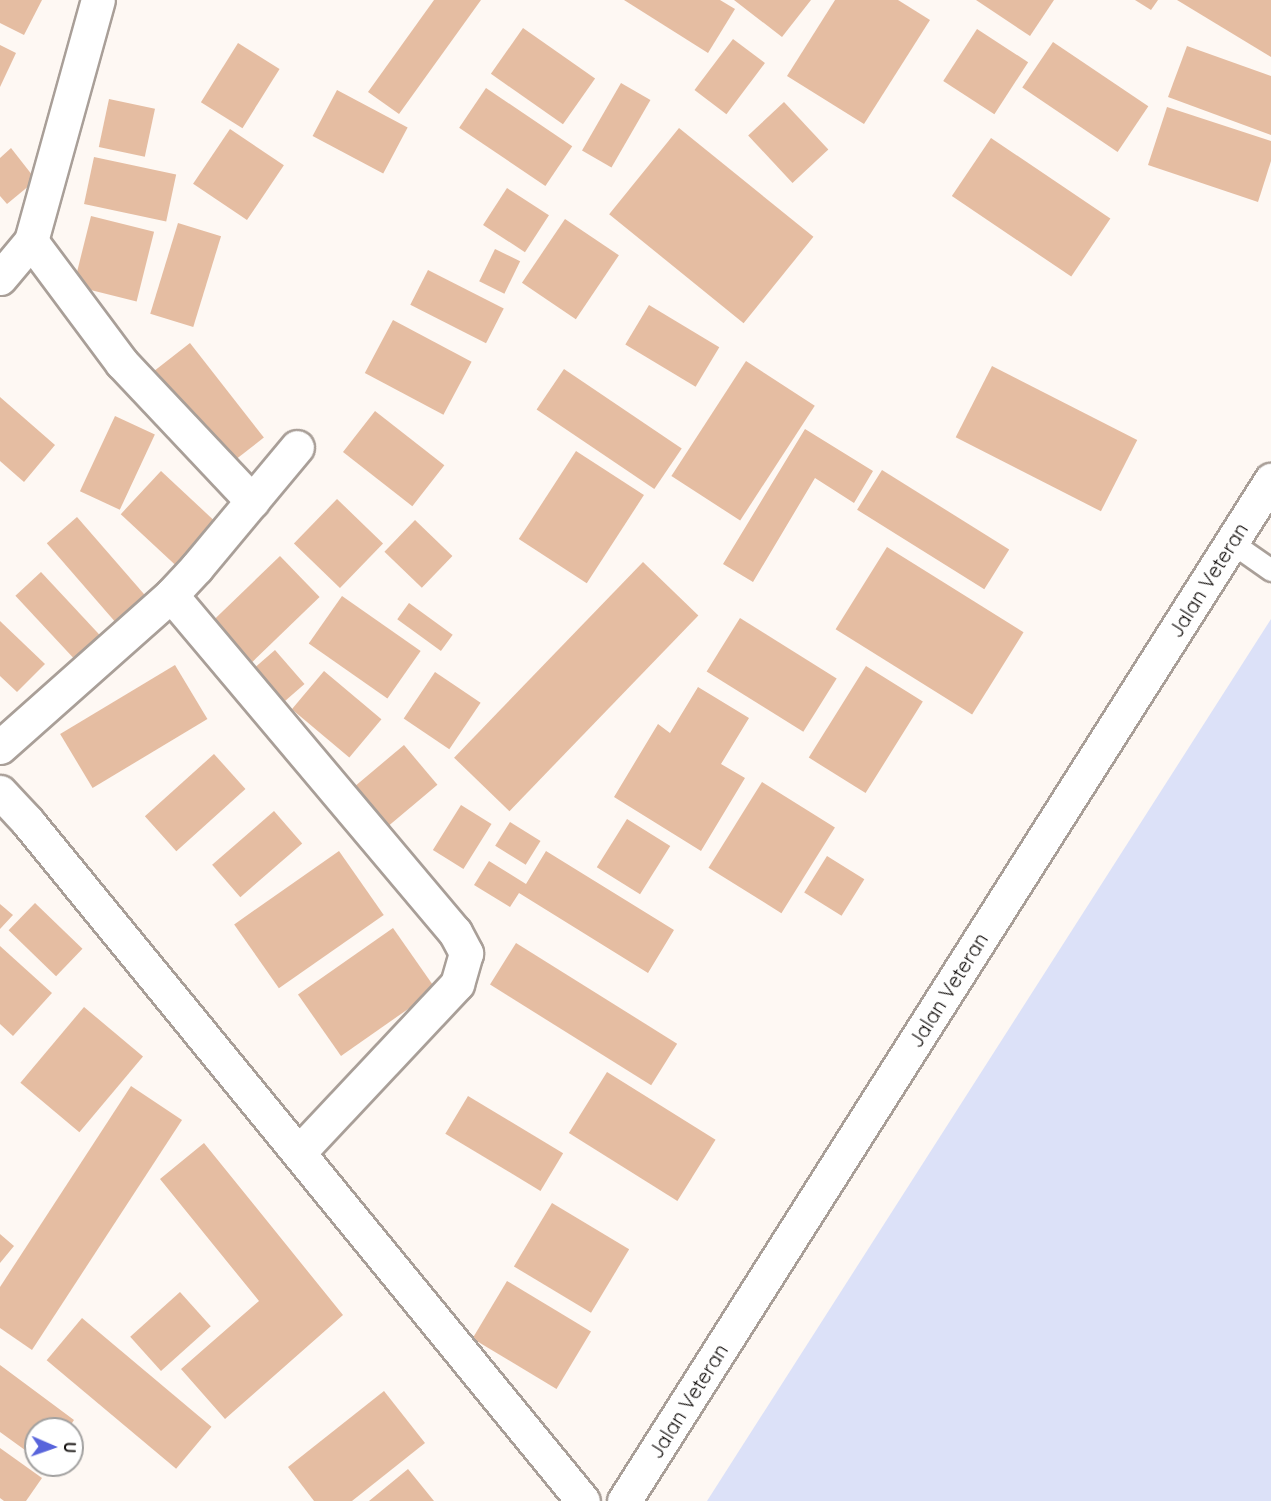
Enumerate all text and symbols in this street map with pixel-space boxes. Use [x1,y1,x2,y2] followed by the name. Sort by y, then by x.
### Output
[1163,518,1253,642] street label: Jalan Veteran
[903,928,993,1052] street label: Jalan Veteran
[643,1339,733,1463] street label: Jalan Veteran
[24,1417,84,1477] north arrow
[60,1442,80,1454] text: U

